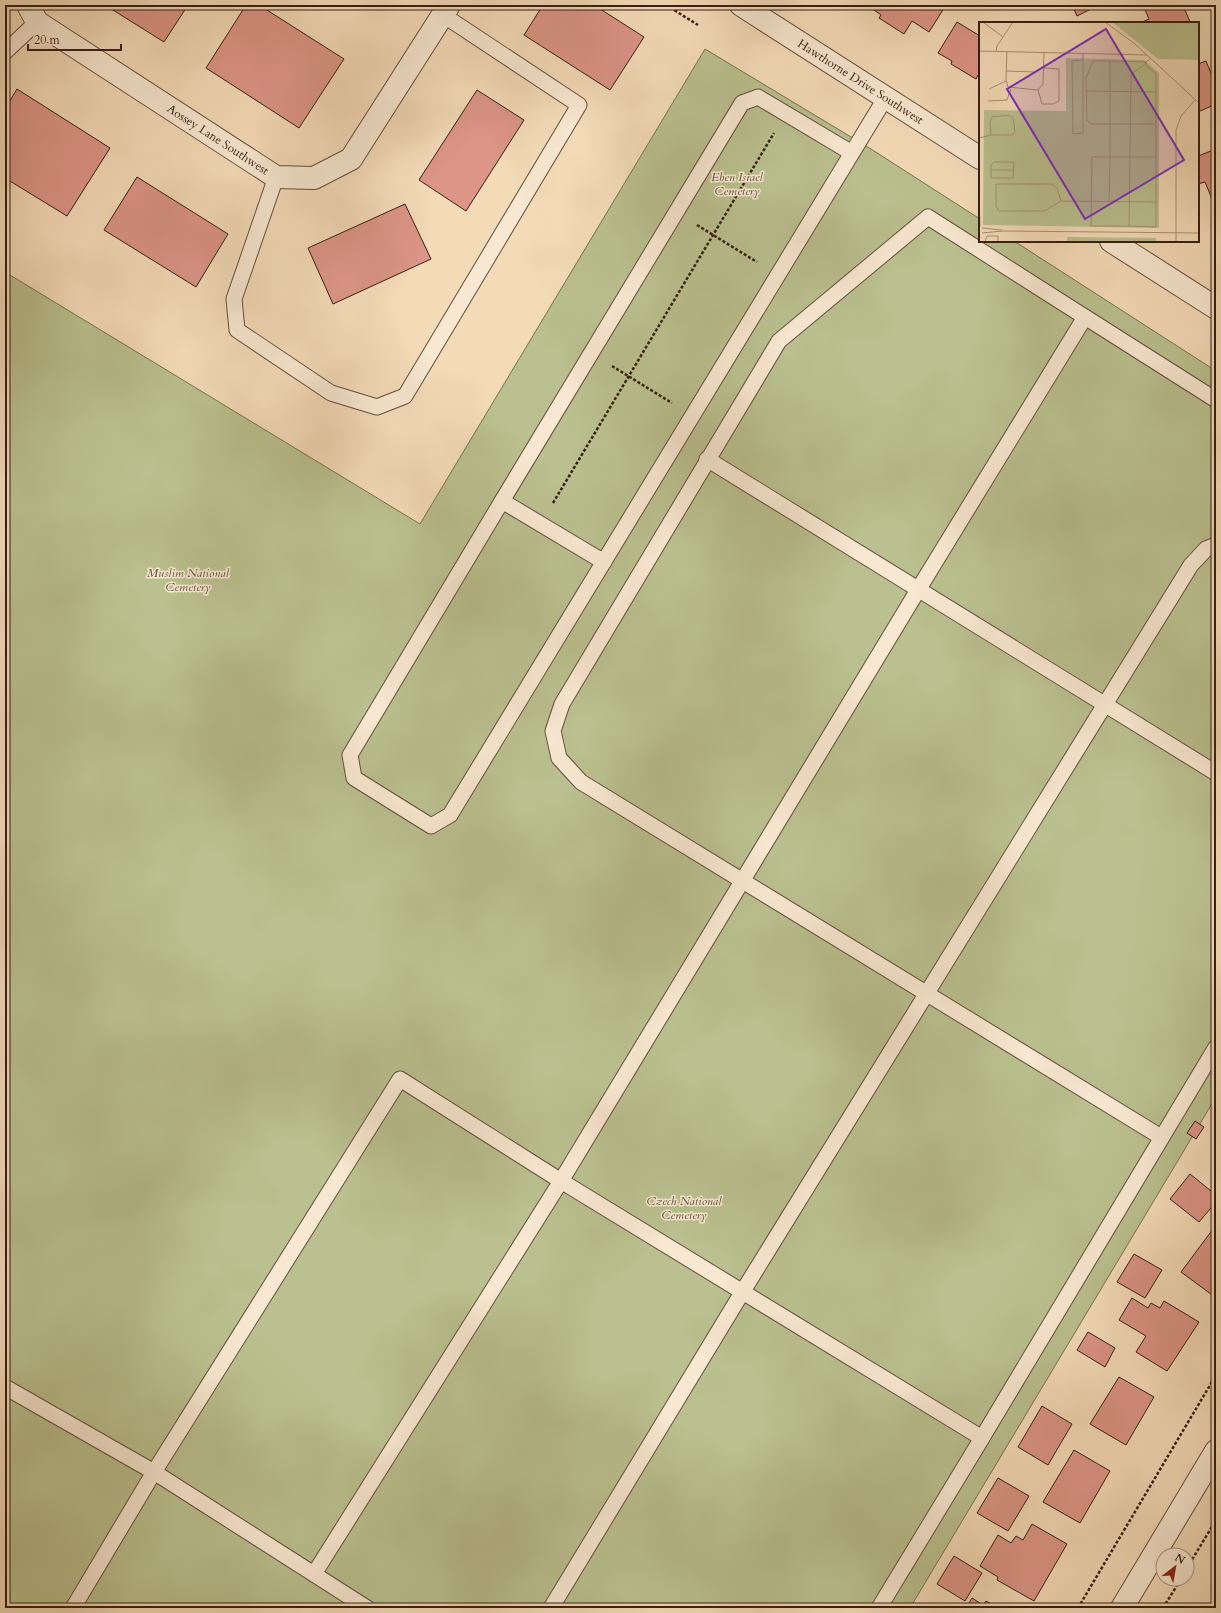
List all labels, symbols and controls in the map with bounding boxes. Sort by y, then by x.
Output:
inset map [979,22,1199,242]
scale bar [28,26,121,52]
text: 20 m [34,32,61,48]
street label: Hawthorne Drive Southwest [795,35,927,128]
street label: Aossey Lane Southwest [164,100,272,178]
park label: Eben Israel Cemetery [711,169,764,199]
park label: Muslim National Cemetery [147,565,230,595]
park label: Czech National Cemetery [647,1193,722,1223]
north arrow [1155,1547,1195,1587]
text: N [1172,1550,1188,1568]

